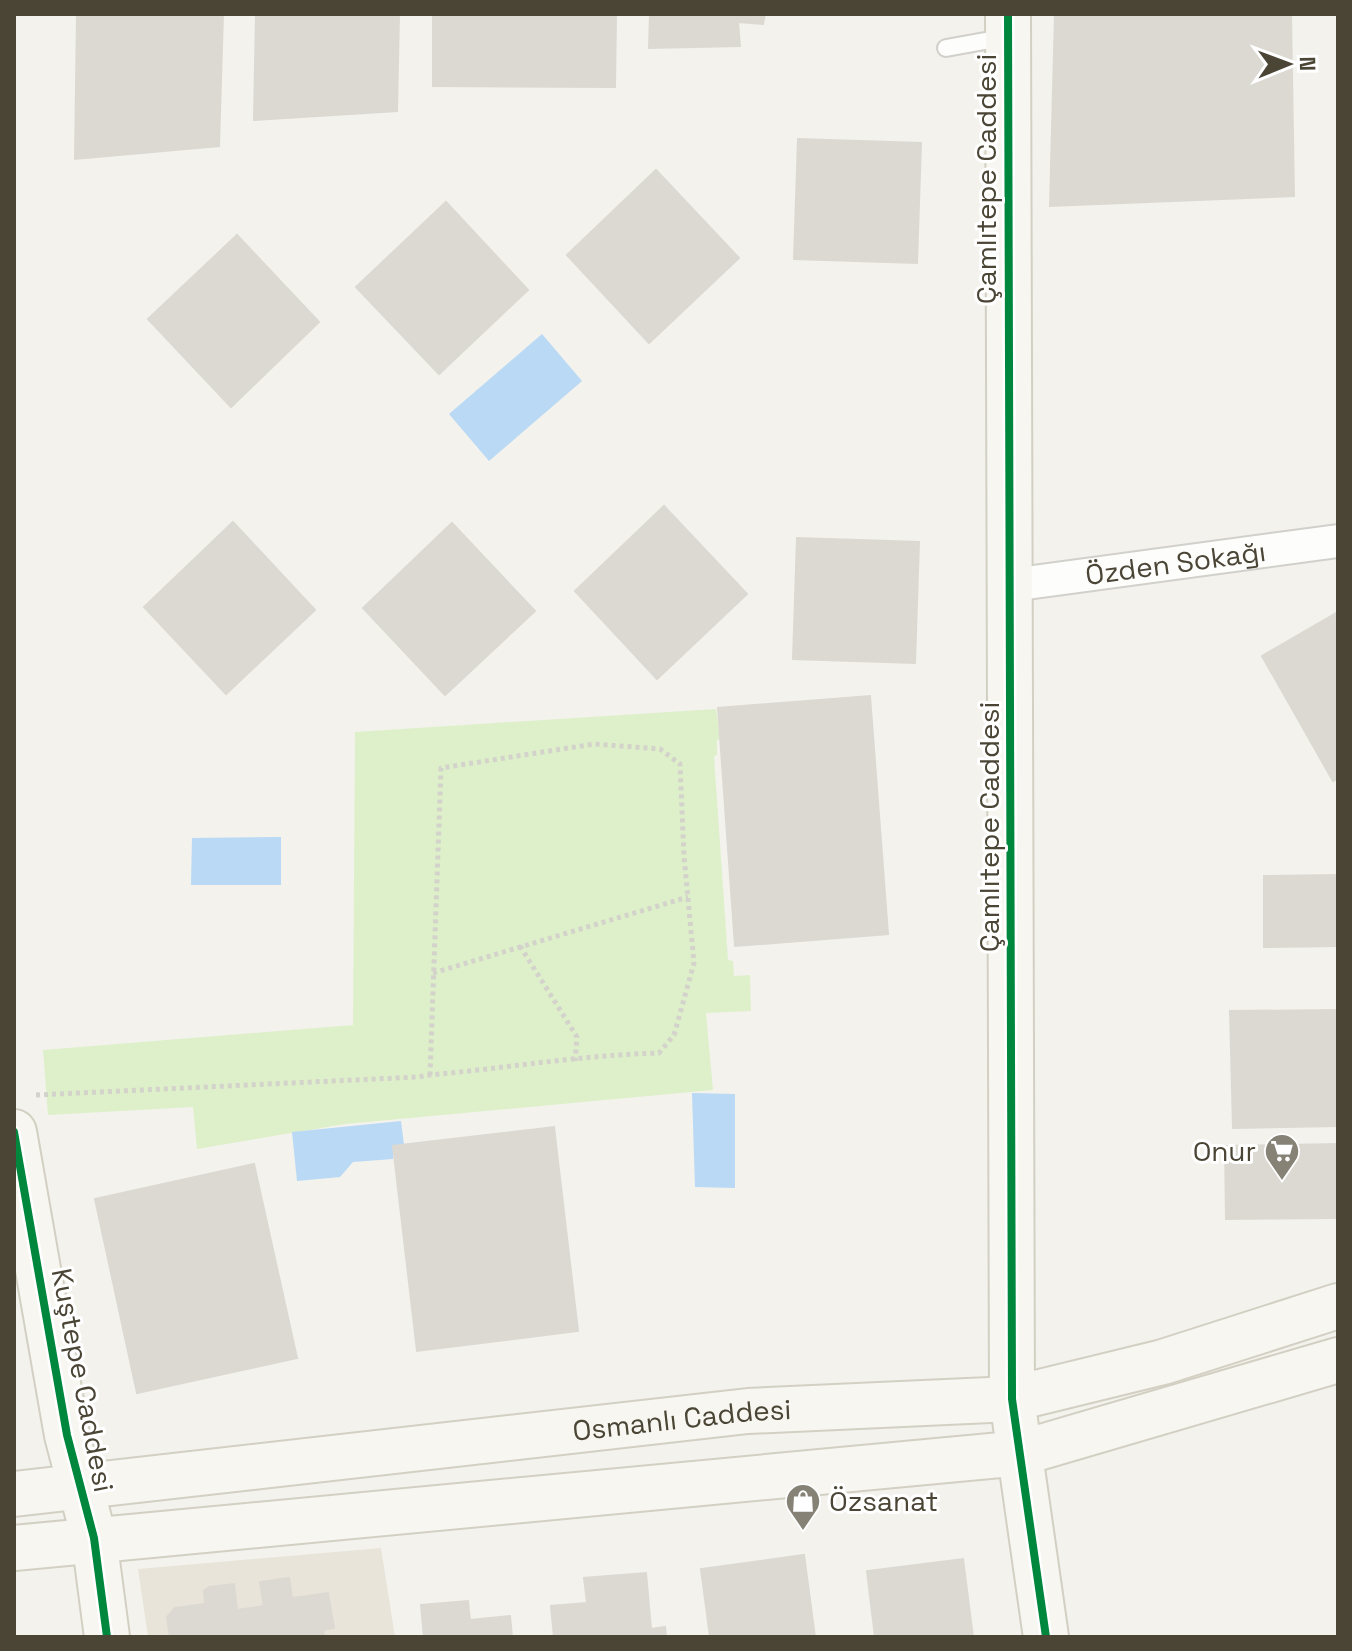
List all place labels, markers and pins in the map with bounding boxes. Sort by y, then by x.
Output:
supermarket icon: Onur [1263,1132,1301,1182]
place label: Onur [1193,1133,1256,1169]
shop icon: Özsanat [784,1482,822,1532]
place label: Özsanat [829,1483,938,1519]

